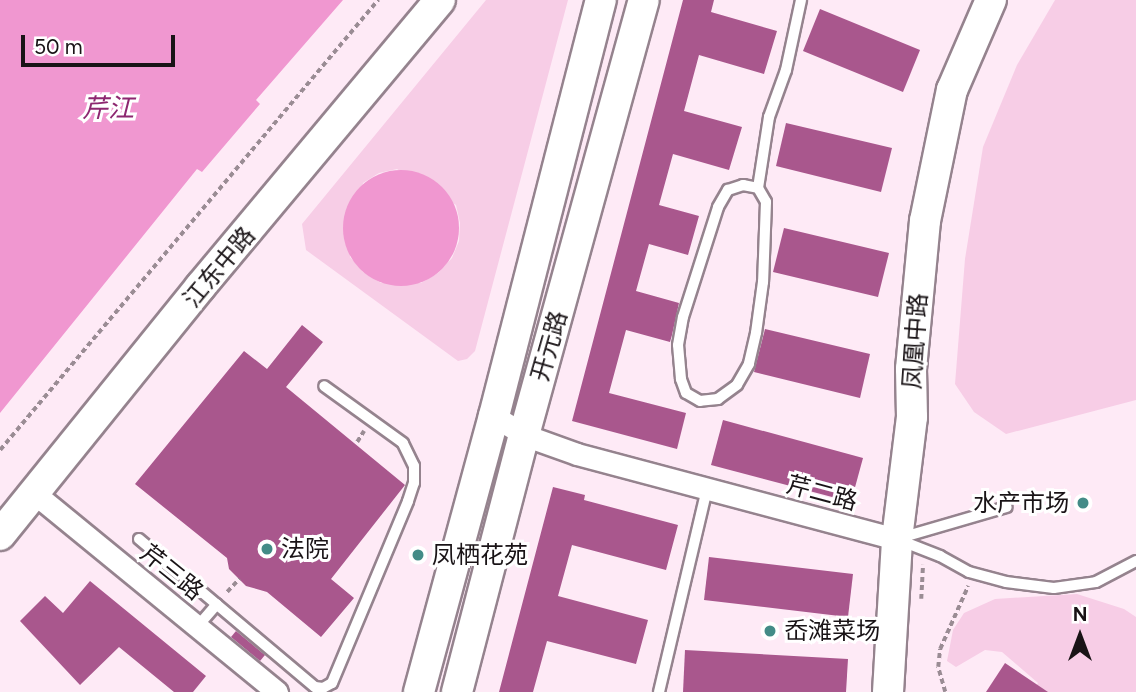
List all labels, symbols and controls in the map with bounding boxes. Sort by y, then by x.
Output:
scale bar [24,21,178,65]
text: 50 m [34,34,83,59]
water label: 芹江 [82,93,134,125]
street label: 江东中路 [177,221,261,313]
street label: 凤凰中路 [897,292,933,390]
street label: 开元路 [525,307,573,385]
street label: 芹二路 [783,470,861,516]
place label: 水产市场 [973,489,1069,517]
marker: 水产市场 [1075,495,1091,511]
place label: 法院 [281,535,329,563]
street label: 芹三路 [135,538,209,606]
marker: 法院 [259,541,275,557]
place label: 凤栖花苑 [432,541,528,569]
marker: 凤栖花苑 [410,547,426,563]
north arrow [1045,601,1115,671]
text: N [1073,603,1087,626]
place label: 岙滩菜场 [784,617,880,645]
marker: 岙滩菜场 [762,623,778,639]

